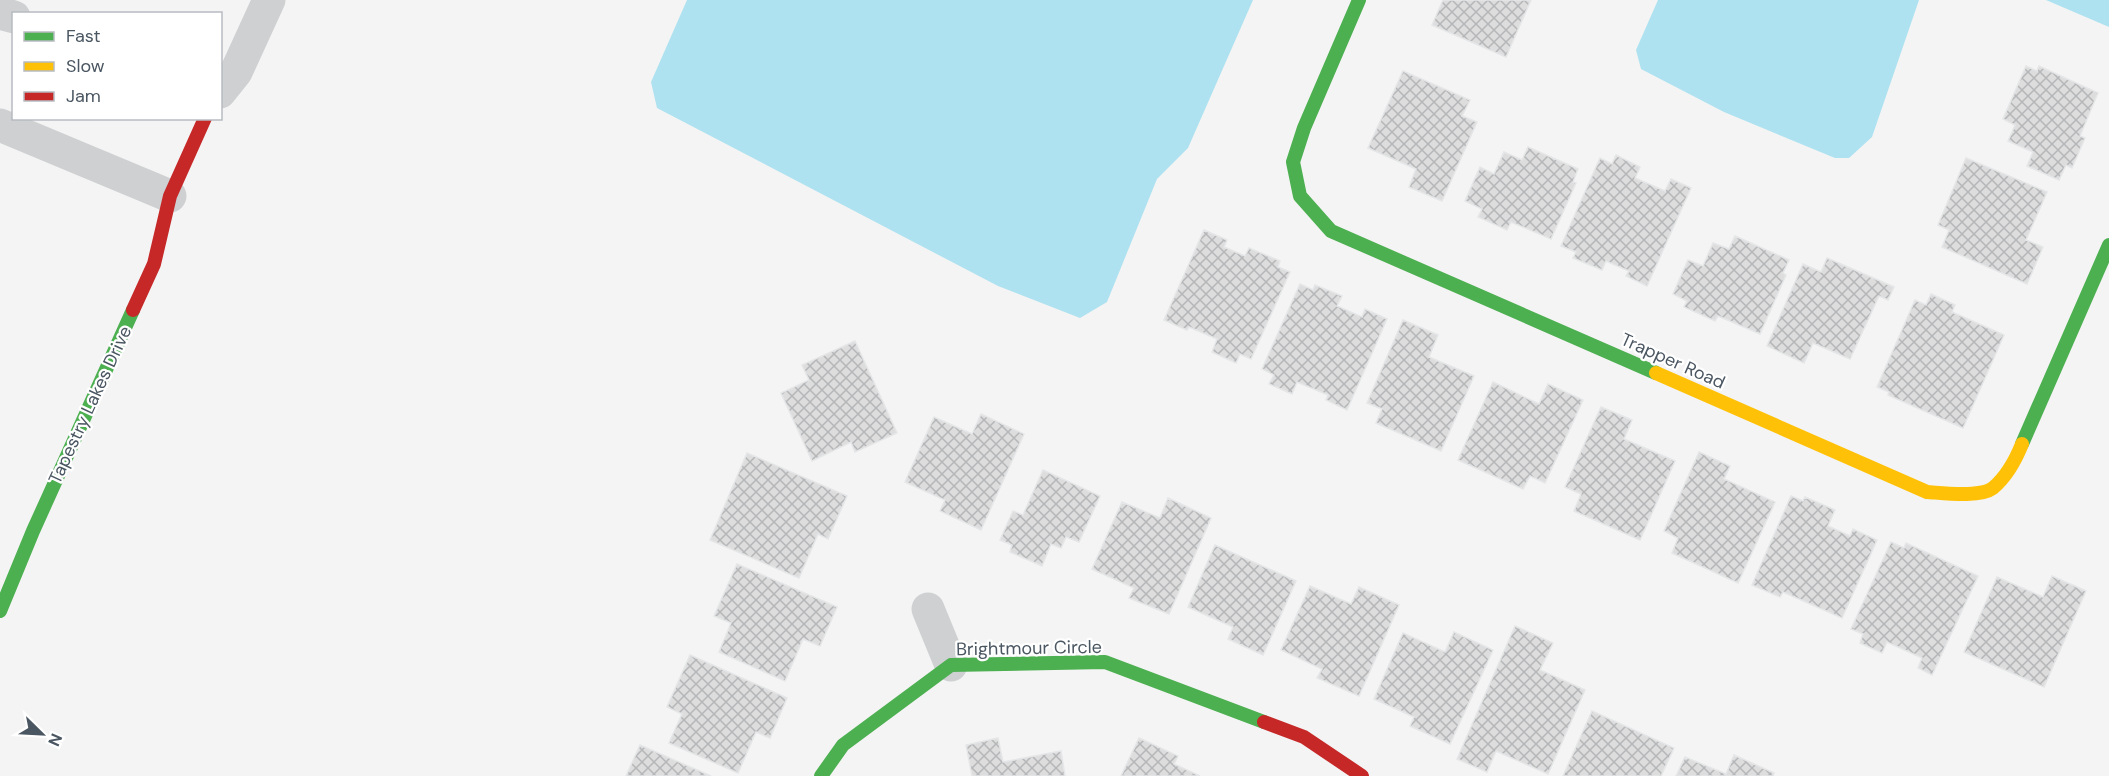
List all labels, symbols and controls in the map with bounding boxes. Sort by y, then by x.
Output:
legend [12,12,222,120]
text: Fast [66,24,101,48]
text: Slow [66,54,105,78]
text: Jam [66,84,101,108]
street label: Tapestry Lakes Drive [43,322,137,488]
street label: Trapper Road [1617,327,1729,395]
street label: Brightmour Circle [956,635,1102,661]
north arrow [12,704,72,764]
text: N [43,730,67,749]

